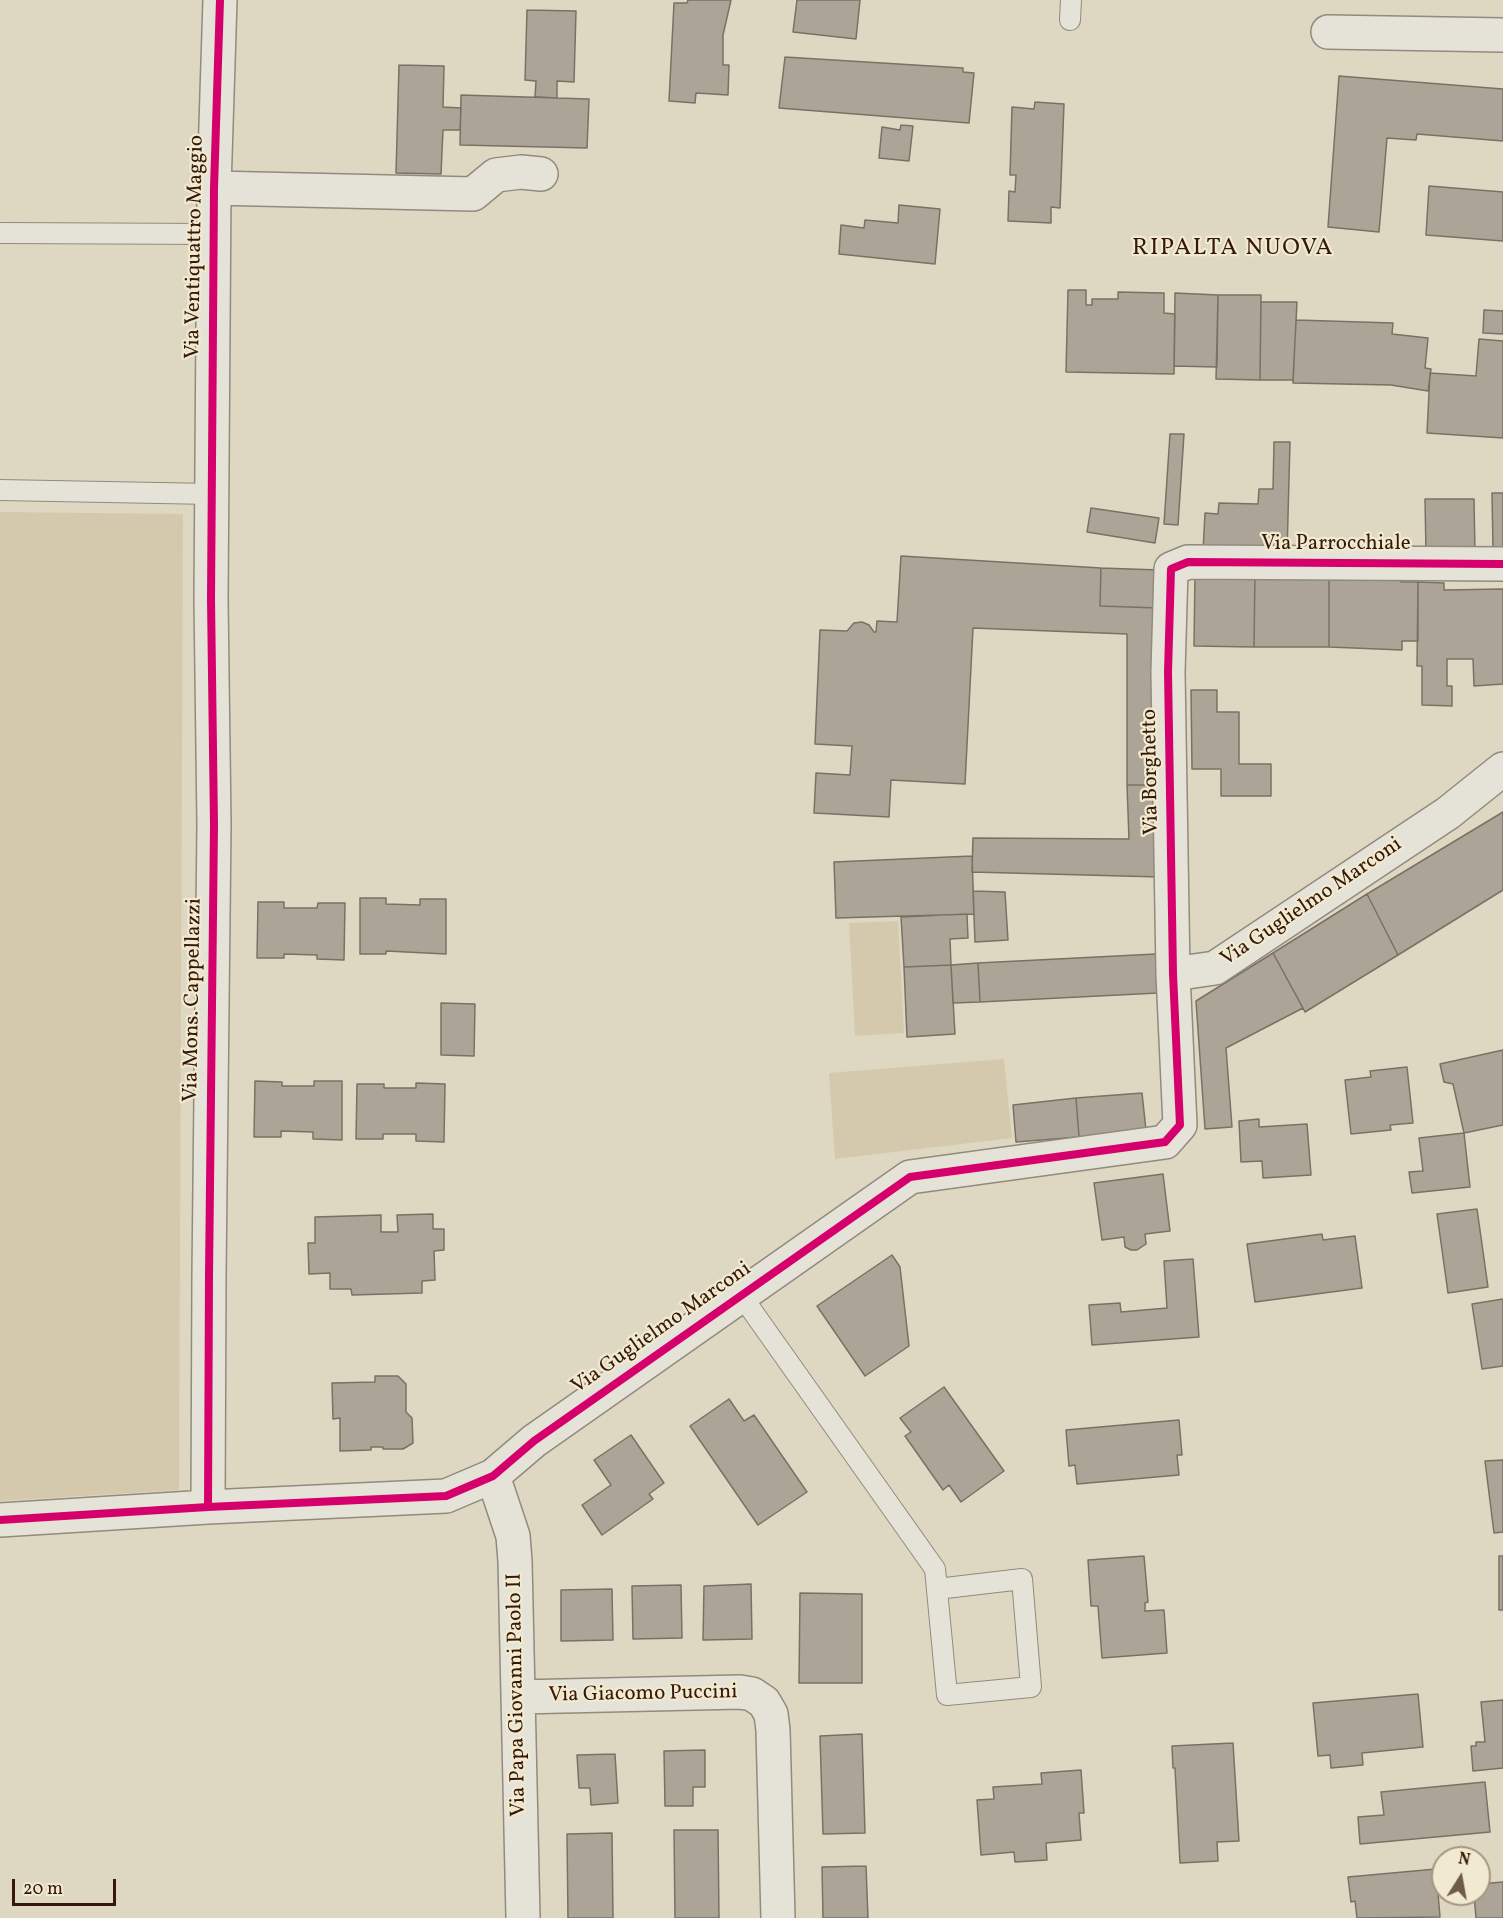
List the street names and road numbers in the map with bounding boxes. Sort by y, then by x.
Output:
street label: Via Ventiquattro Maggio [181,135,211,359]
street label: Via Parrocchiale [1261,532,1411,558]
street label: Via Borghetto [1138,709,1166,835]
street label: Via Guglielmo Marconi [1217,833,1407,973]
street label: Via Mons. Cappellazzi [180,898,208,1102]
street label: Via Guglielmo Marconi [567,1258,757,1400]
street label: Via Papa Giovanni Paolo II [503,1573,533,1817]
street label: Via Giacomo Puccini [548,1681,738,1709]

